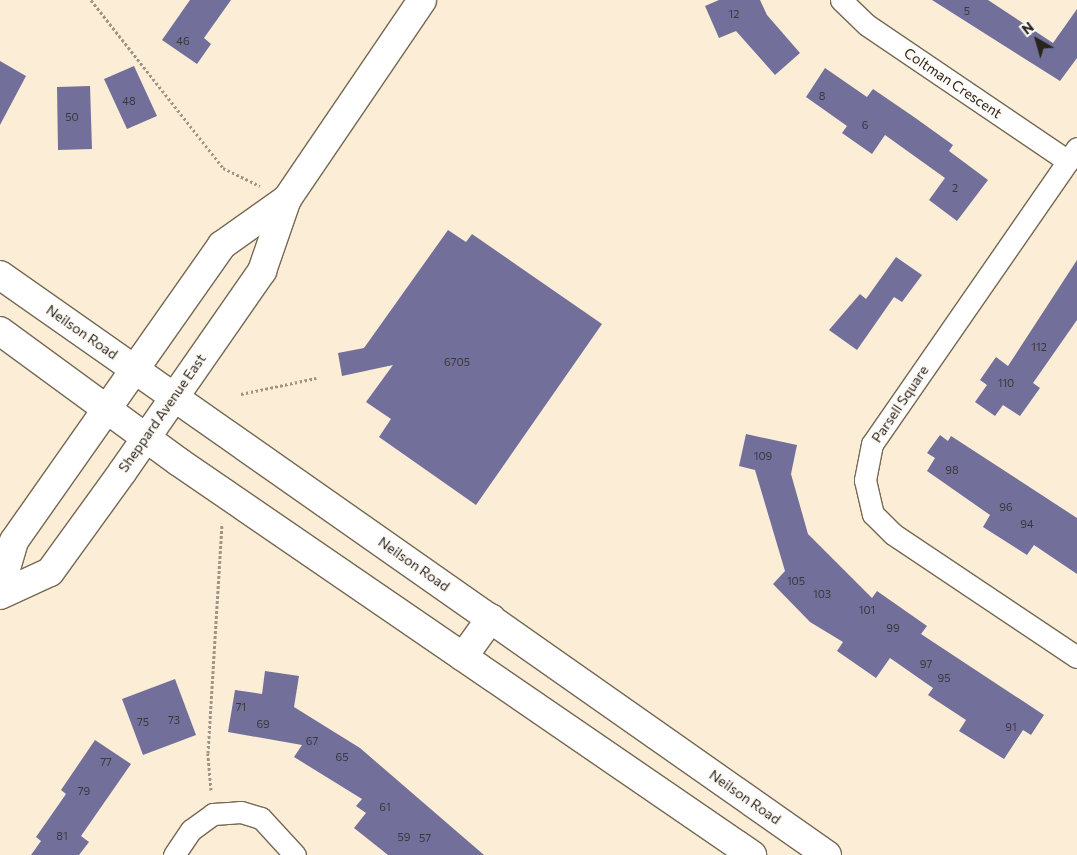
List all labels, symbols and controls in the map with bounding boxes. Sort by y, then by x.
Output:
house number: 5 [964,4,970,18]
house number: 12 [729,7,739,21]
north arrow [1012,15,1062,65]
text: N [1018,18,1037,38]
house number: 46 [176,34,190,48]
street label: Coltman Crescent [901,44,1005,122]
house number: 8 [819,89,825,103]
house number: 48 [122,94,136,108]
house number: 50 [65,110,79,124]
house number: 6 [862,118,868,132]
house number: 2 [952,181,958,195]
street label: Neilson Road [43,301,121,363]
house number: 112 [1031,340,1047,354]
street label: Sheppard Avenue East [115,351,209,475]
house number: 6705 [444,355,470,369]
street label: Parsell Square [868,362,932,446]
house number: 110 [998,376,1014,390]
house number: 109 [754,449,772,463]
house number: 98 [945,463,959,477]
house number: 96 [999,500,1013,514]
house number: 94 [1020,517,1034,531]
street label: Neilson Road [375,533,453,595]
house number: 105 [787,574,805,588]
house number: 103 [813,587,831,601]
house number: 101 [859,603,875,617]
house number: 99 [886,621,900,635]
house number: 97 [920,657,932,671]
house number: 95 [938,671,950,685]
house number: 71 [236,700,246,714]
house number: 73 [168,713,180,727]
house number: 75 [137,715,149,729]
house number: 69 [256,717,270,731]
house number: 91 [1005,720,1017,734]
house number: 67 [306,734,318,748]
house number: 65 [336,750,348,764]
house number: 77 [100,755,112,769]
street label: Neilson Road [706,766,784,828]
house number: 79 [78,784,90,798]
house number: 61 [379,800,391,814]
house number: 81 [56,829,68,843]
house number: 59 [398,830,410,844]
house number: 57 [419,831,431,845]

